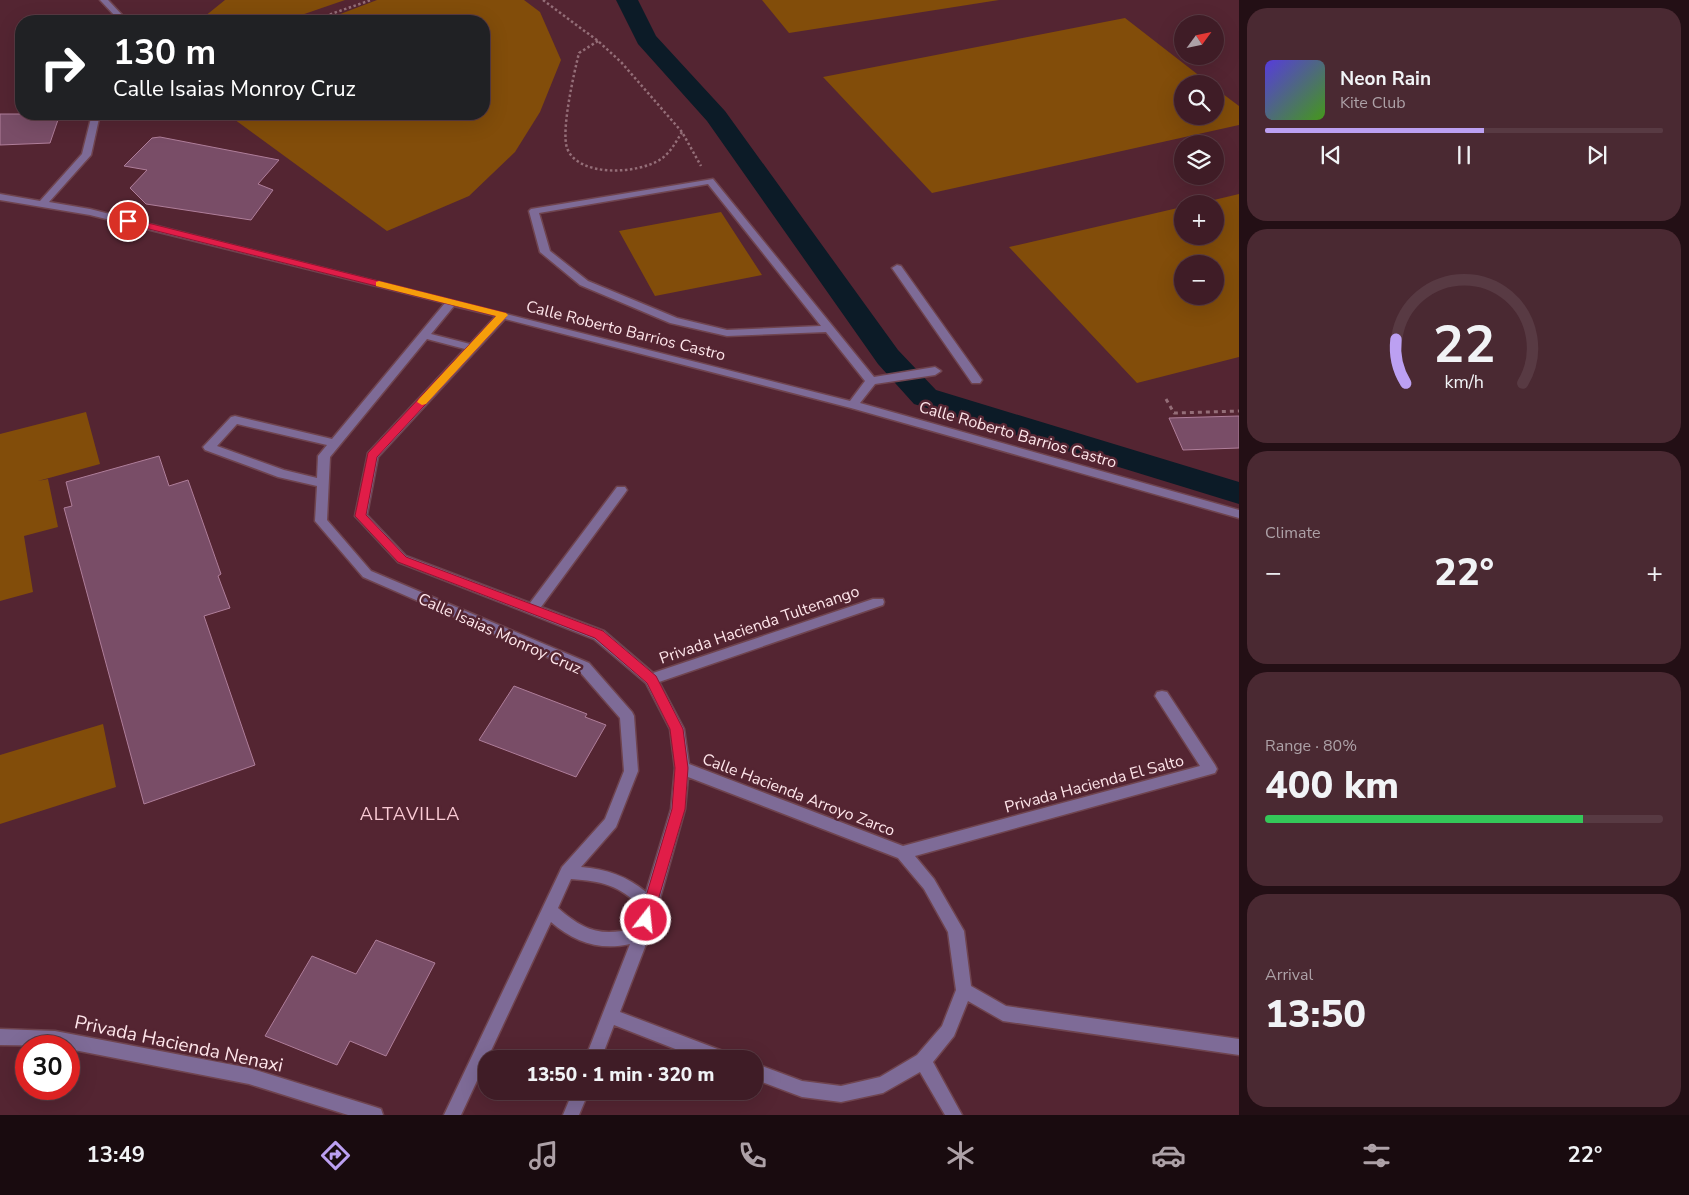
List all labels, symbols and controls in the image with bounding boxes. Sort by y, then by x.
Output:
north arrow [1174,15,1224,65]
map controls [1174,15,1224,305]
text: 130 m [113,29,216,76]
icon: right [30,35,95,100]
text: Neon Rain [1340,66,1431,92]
text: Calle Isaias Monroy Cruz [113,74,356,104]
button: search [1174,75,1224,125]
text: Kite Club [1340,92,1406,114]
button: layers [1174,135,1224,185]
icon: previous [1317,141,1345,169]
icon: pause [1450,141,1478,169]
icon: next [1583,141,1611,169]
button: + [1174,195,1224,245]
pin [107,200,149,242]
icon: arrive [114,207,142,235]
button: − [1174,255,1224,305]
street label: Calle Roberto Barrios Castro [524,296,728,366]
text: 22 [1433,309,1495,380]
text: km/h [1444,370,1484,394]
street label: Calle Roberto Barrios Castro [916,396,1119,474]
text: Climate [1265,522,1320,544]
text: 22° [1434,547,1494,598]
text: − [1265,554,1282,592]
text: + [1646,554,1663,592]
street label: Privada Hacienda Tultenango [656,580,862,670]
street label: Calle Isaias Monroy Cruz [414,588,585,680]
text: Range · 80% [1265,735,1357,757]
street label: Calle Hacienda Arroyo Zarco [699,748,898,842]
street label: Privada Hacienda El Salto [1002,749,1186,818]
text: 400 km [1265,760,1399,811]
district label: ALTAVILLA [360,802,460,826]
position arrow [619,893,671,945]
text: Arrival [1265,964,1313,986]
text: 13:50 [1265,989,1366,1040]
street label: Privada Hacienda Nenaxi [72,1009,286,1079]
speed limit sign: 30 [15,1035,80,1100]
text: 13:50 · 1 min · 320 m [527,1062,714,1088]
icon: directions [318,1138,353,1173]
icon: music [526,1138,561,1173]
icon: phone [735,1138,770,1173]
icon: climate [943,1138,978,1173]
icon: car [1151,1138,1186,1173]
icon: filters [1359,1138,1394,1173]
text: 13:49 [87,1140,145,1170]
text: 22° [1568,1140,1602,1170]

